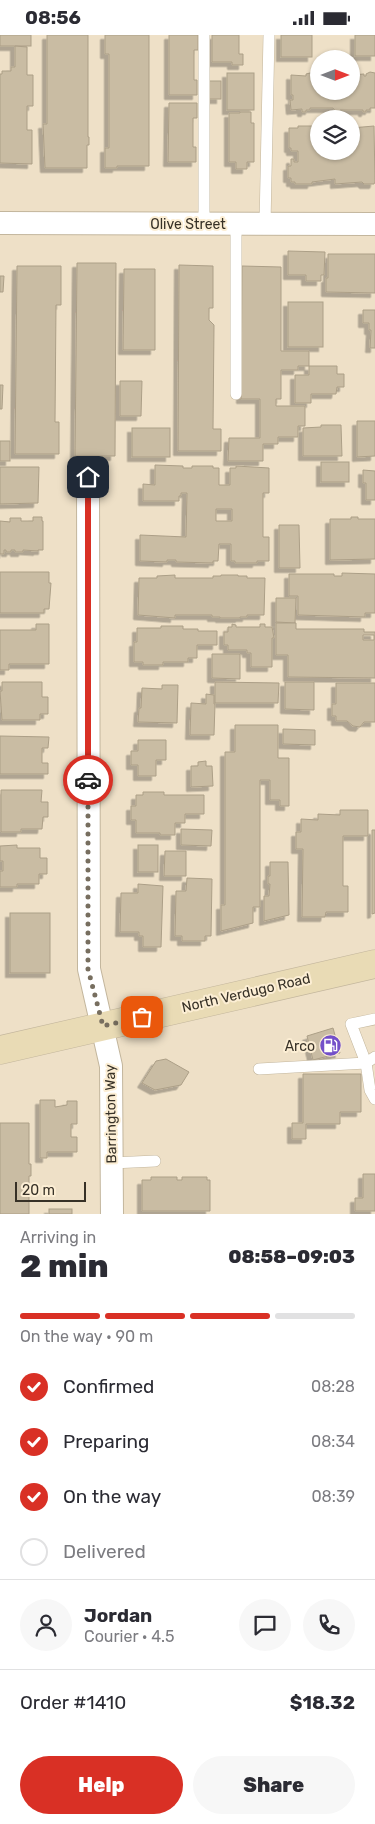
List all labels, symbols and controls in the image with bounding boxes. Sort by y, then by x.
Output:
text: 08:56 [25,6,81,29]
north arrow [310,50,360,100]
map controls [310,50,360,160]
button: layers [310,110,360,160]
street label: Olive Street [150,216,226,233]
pin [67,456,109,498]
icon: home [74,463,102,491]
courier [63,755,113,805]
icon: car [74,766,102,794]
street label: North Verdugo Road [180,970,312,1016]
pin [121,996,163,1038]
icon: bag [128,1003,156,1031]
fuel station icon: Arco [319,1034,343,1058]
place label: Arco [285,1038,315,1055]
street label: Barrington Way [102,1064,120,1164]
scale bar [15,1179,86,1202]
text: 20 m [22,1182,55,1199]
text: Arriving in [20,1228,96,1247]
text: 08:58–09:03 [228,1245,355,1268]
text: 2 min [20,1247,109,1285]
text: On the way · 90 m [20,1327,153,1346]
icon: check [20,1373,48,1401]
text: Confirmed [63,1375,154,1398]
text: 08:28 [311,1377,355,1396]
icon: check [20,1428,48,1456]
text: Preparing [63,1430,149,1453]
text: 08:34 [311,1432,355,1451]
icon: check [20,1483,48,1511]
text: On the way [63,1485,161,1508]
text: 08:39 [311,1487,355,1506]
text: Delivered [63,1540,146,1563]
button: person [20,1599,72,1651]
button: chat [239,1599,291,1651]
button: phone [303,1599,355,1651]
text: Jordan [84,1604,152,1627]
text: Courier · 4.5 [84,1627,174,1646]
text: Order #1410 [20,1691,126,1714]
text: $18.32 [290,1691,355,1714]
button: Help [20,1756,183,1814]
button: Share [193,1756,355,1814]

